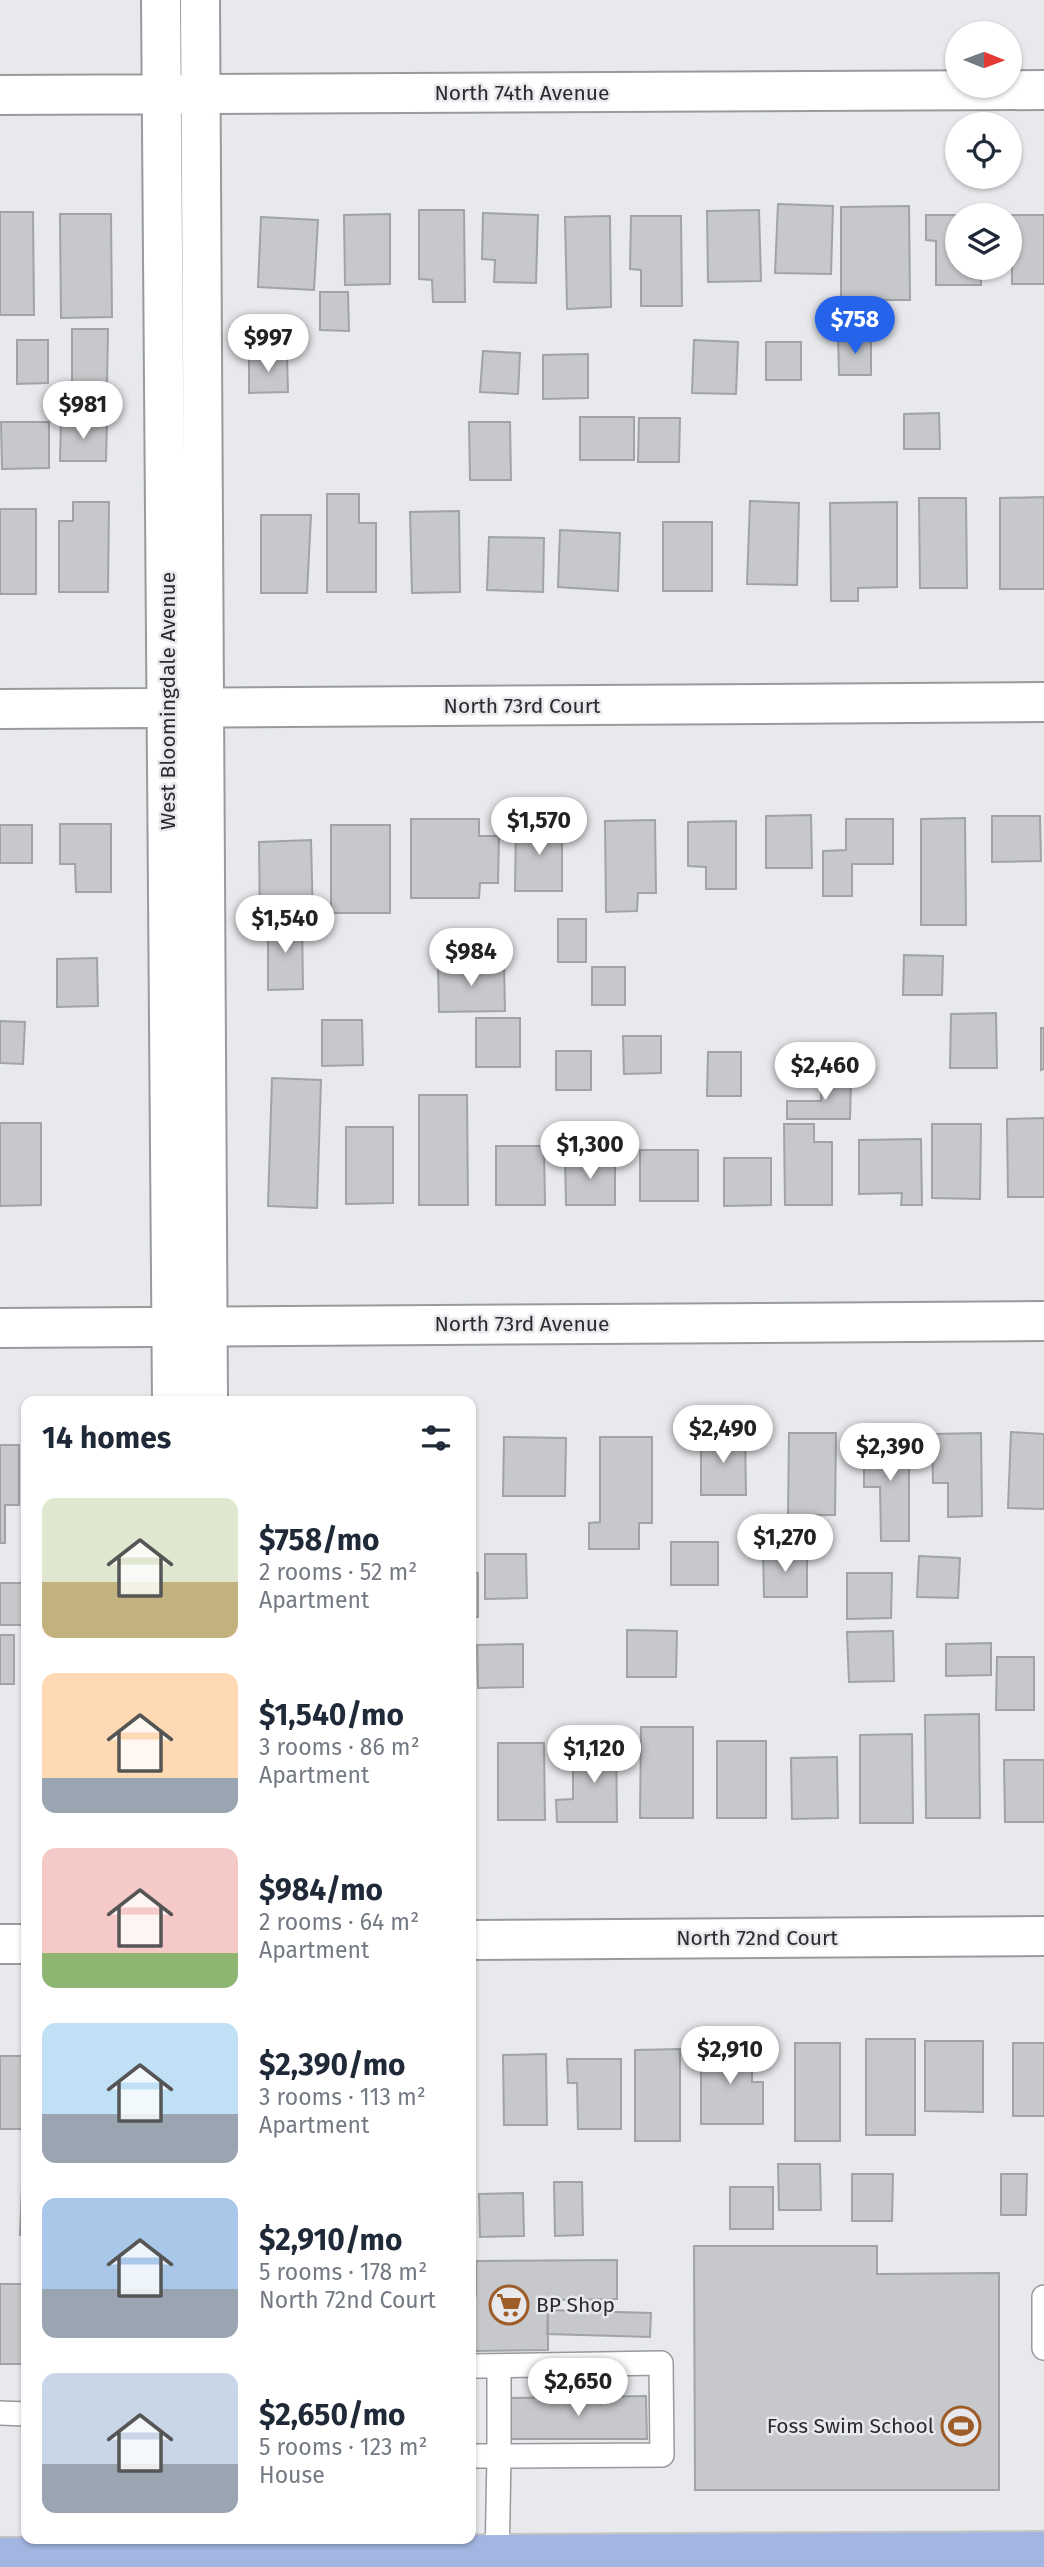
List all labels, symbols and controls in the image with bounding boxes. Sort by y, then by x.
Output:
north arrow [945,21,1022,98]
map controls [945,21,1022,280]
street label: North 74th Avenue [435,80,609,106]
button: locate [945,112,1022,189]
button: layers [945,203,1022,280]
pin: $758 [814,296,896,356]
text: $758 [831,305,879,333]
pin: $997 [227,314,309,374]
text: $997 [244,323,292,351]
pin: $981 [42,382,124,441]
text: $981 [59,390,107,418]
street label: West Bloomingdale Avenue [155,572,181,830]
street label: North 73rd Court [444,693,601,719]
pin: $1,570 [482,798,596,857]
text: $1,570 [507,806,571,834]
pin: $1,540 [228,895,342,955]
text: $1,540 [252,904,319,932]
pin: $984 [430,928,512,988]
text: $984 [445,937,497,965]
pin: $2,460 [768,1042,882,1102]
text: $2,460 [791,1051,859,1079]
pin: $1,300 [533,1122,647,1181]
text: $1,300 [556,1130,624,1158]
street label: North 73rd Avenue [434,1311,610,1337]
pin: $2,490 [666,1406,780,1465]
text: $2,490 [689,1414,757,1442]
icon: filters [417,1419,455,1457]
text: 14 homes [42,1420,171,1456]
pin: $2,390 [833,1424,947,1483]
text: $2,390 [856,1432,924,1460]
pin: $1,270 [728,1514,842,1574]
text: $758/mo [259,1522,380,1558]
text: $1,270 [753,1523,817,1551]
icon: home [98,1526,182,1610]
text: 2 rooms · 52 m² [259,1558,417,1586]
text: Apartment [259,1586,369,1614]
text: $1,540/mo [259,1697,404,1733]
icon: home [98,1701,182,1785]
pin: $1,120 [537,1726,651,1785]
text: 3 rooms · 86 m² [259,1733,420,1761]
text: $1,120 [563,1734,625,1762]
text: Apartment [259,1761,369,1789]
text: $984/mo [259,1872,383,1908]
icon: home [98,1876,182,1960]
text: 2 rooms · 64 m² [259,1908,419,1936]
street label: North 72nd Court [676,1925,838,1951]
text: Apartment [259,1936,369,1964]
pin: $2,910 [673,2026,787,2086]
text: $2,910 [697,2035,763,2063]
text: $2,390/mo [259,2047,406,2083]
icon: home [98,2051,182,2135]
text: 3 rooms · 113 m² [259,2083,426,2111]
text: Apartment [259,2111,369,2139]
text: $2,910/mo [259,2222,402,2258]
icon: home [98,2226,182,2310]
text: 5 rooms · 178 m² [259,2258,427,2286]
supermarket icon: BP Shop [488,2284,530,2326]
text: North 72nd Court [259,2286,436,2314]
place label: BP Shop [536,2292,615,2318]
pin: $2,650 [521,2358,635,2418]
text: $2,650 [544,2367,612,2395]
text: $2,650/mo [259,2397,406,2433]
icon: home [98,2401,182,2485]
sports icon: Foss Swim School [940,2405,982,2447]
place label: Foss Swim School [767,2413,934,2439]
text: 5 rooms · 123 m² [259,2433,427,2461]
text: House [259,2461,325,2489]

